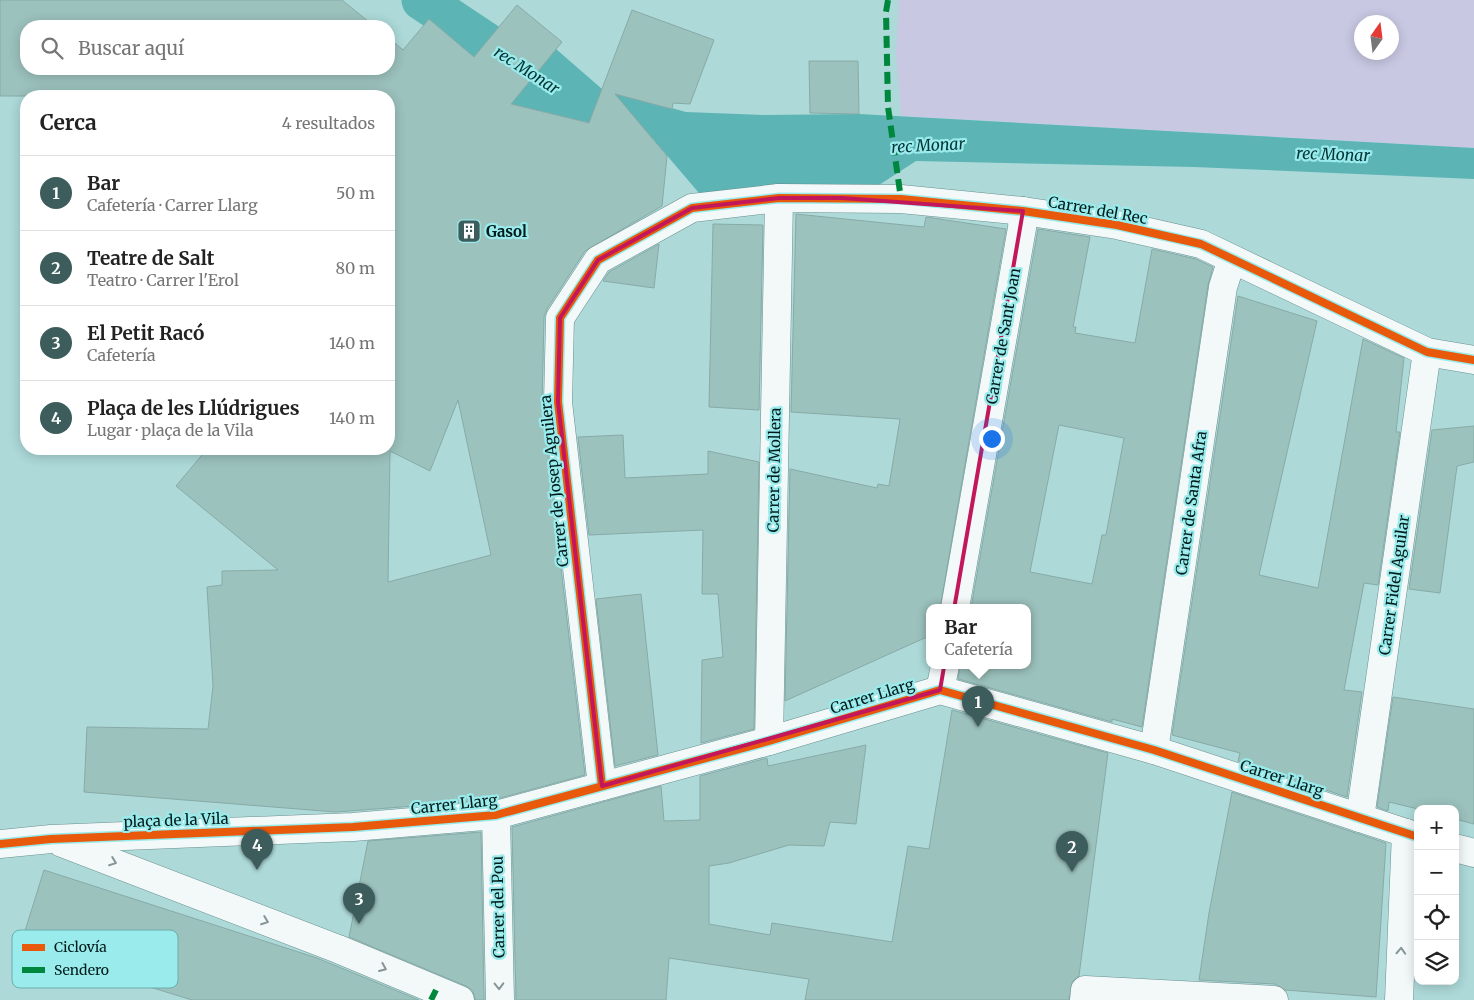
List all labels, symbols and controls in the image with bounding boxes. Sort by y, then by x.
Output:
north arrow [1354,15,1399,60]
search box [20,20,395,75]
icon: search [38,34,66,62]
text: Buscar aquí [78,36,184,60]
water label: rec Monar [491,42,564,99]
text: Cerca [40,109,97,136]
text: 4 resultados [282,113,375,133]
water label: rec Monar [891,133,966,157]
water label: rec Monar [1296,143,1371,165]
text: Bar [87,171,120,195]
text: 1 [52,183,60,203]
text: 50 m [336,183,375,203]
street label: Carrer del Rec [1047,192,1150,228]
text: Cafetería · Carrer Llarg [87,195,258,215]
building icon: Gasol [456,218,482,244]
place label: Gasol [486,222,527,241]
text: Teatre de Salt [87,246,214,270]
text: 2 [51,258,61,278]
text: 80 m [336,258,375,278]
street label: Carrer de Sant Joan [982,266,1024,406]
text: Teatro · Carrer l'Erol [87,270,239,290]
text: El Petit Racó [87,321,204,345]
text: 3 [51,333,61,353]
text: 140 m [329,333,375,353]
text: Cafetería [87,345,156,365]
street label: Carrer de Josep Aguilera [536,394,572,568]
text: Plaça de les Llúdrigues [87,396,300,420]
street label: Carrer de Mollera [763,407,785,533]
text: 4 [51,408,61,428]
text: 140 m [329,408,375,428]
text: Lugar · plaça de la Vila [87,420,253,440]
your location [979,426,1005,452]
street label: Carrer de Santa Afra [1171,430,1211,576]
street label: Carrer Fidel Aguilar [1375,513,1413,656]
popup [926,604,1031,669]
text: Bar [944,615,977,639]
text: Cafetería [944,639,1013,659]
street label: Carrer Llarg [828,674,916,718]
pin: 1 [962,686,994,727]
street label: Carrer Llarg [1238,756,1326,800]
street label: Carrer Llarg [410,790,498,818]
map controls [1414,805,1459,985]
button: + [1414,805,1459,850]
street label: plaça de la Vila [123,809,229,831]
pin: 4 [241,829,273,870]
pin: 2 [1056,831,1088,872]
button: − [1414,850,1459,895]
one-way arrow [108,856,117,866]
street label: Carrer del Pou [488,856,508,958]
pin: 3 [343,883,375,924]
button: locate [1414,895,1459,940]
one-way arrow [260,915,268,925]
legend [12,930,178,988]
text: Ciclovía [54,938,107,956]
button: layers [1414,940,1459,985]
one-way arrow [1395,947,1406,955]
text: Sendero [54,961,109,979]
one-way arrow [378,961,387,972]
one-way arrow [494,982,504,990]

